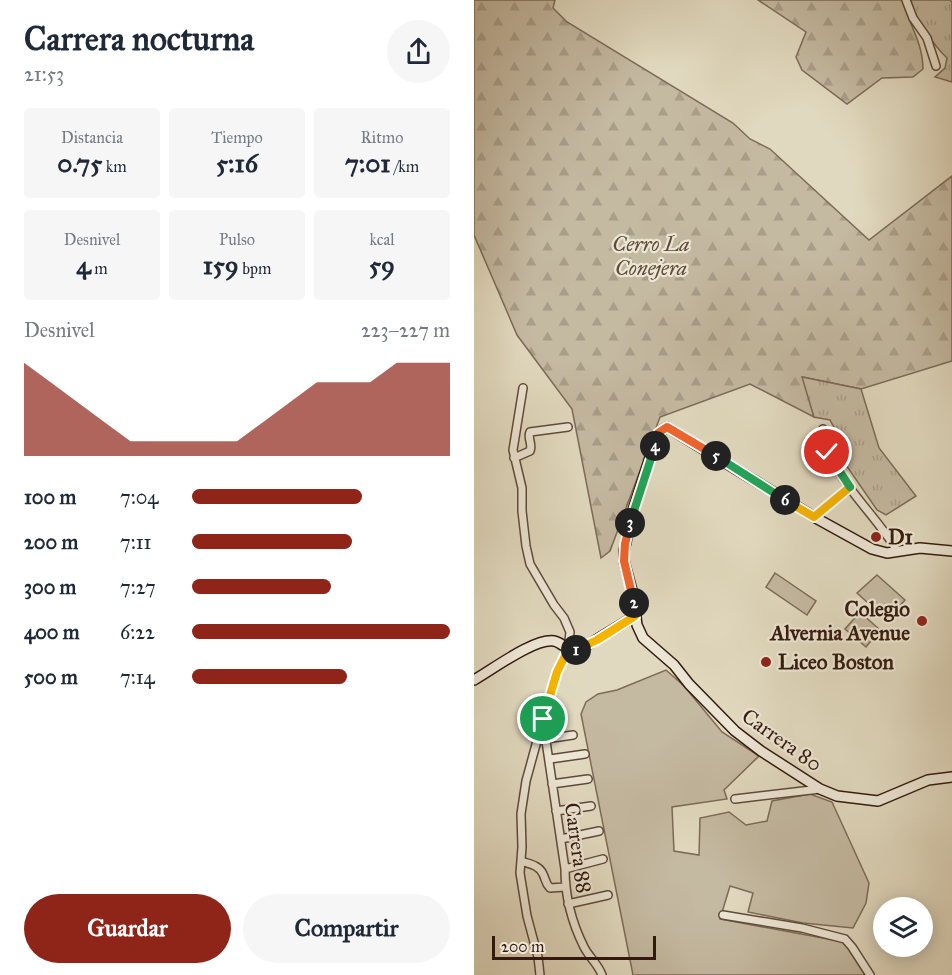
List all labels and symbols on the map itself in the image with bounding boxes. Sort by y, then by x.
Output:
park label: Cerro La Conejera [612,231,690,281]
pin [801,426,852,477]
pin: 4 [640,431,670,461]
pin: 5 [701,441,731,471]
pin: 6 [770,485,800,515]
pin: 3 [615,508,645,538]
place label: D1 [888,524,913,550]
marker: D1 [869,530,883,544]
pin: 2 [619,588,649,618]
place label: Colegio Alvernia Avenue [768,596,910,646]
marker: Colegio Alvernia Avenue [915,614,929,628]
pin: 1 [561,635,591,665]
place label: Liceo Boston [778,649,895,675]
marker: Liceo Boston [759,655,773,669]
pin [517,693,568,744]
street label: Carrera 80 [737,703,827,777]
street label: Carrera 88 [559,801,597,895]
scale bar [492,933,656,960]

